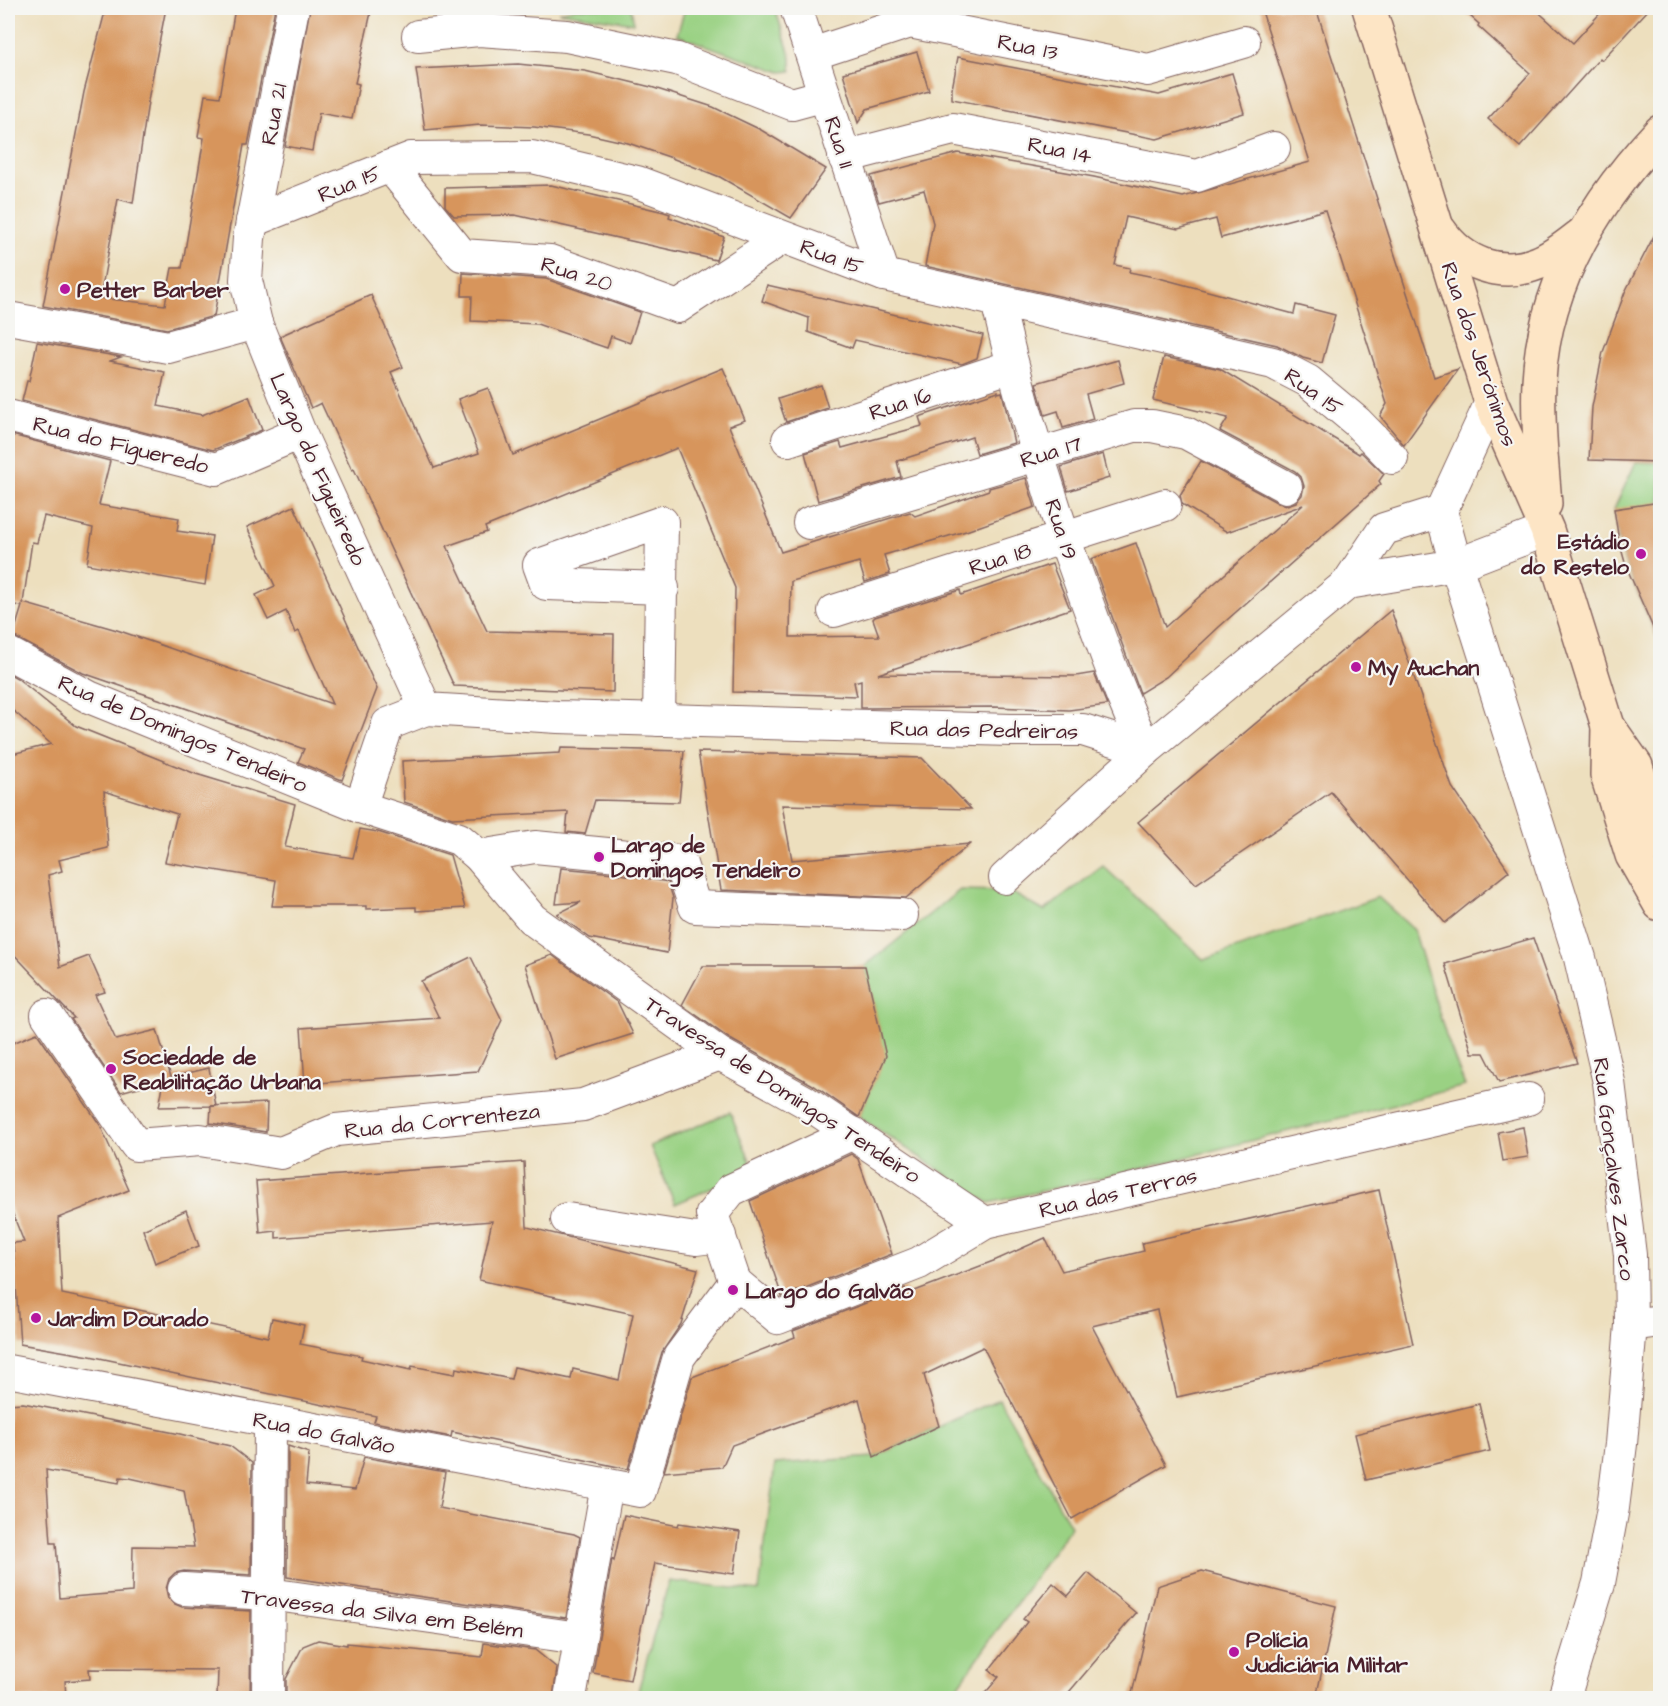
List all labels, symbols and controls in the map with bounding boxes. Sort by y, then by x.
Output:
street label: Rua 13 [995,26,1061,68]
street label: Rua 21 [253,81,296,148]
street label: Rua 11 [816,113,861,172]
street label: Rua 14 [1025,129,1094,172]
street label: Rua 15 [314,158,386,211]
street label: Rua 15 [796,232,868,283]
street label: Rua 20 [537,249,616,300]
street label: Rua dos Jerónimos [1432,258,1525,451]
place label: Petter Barber [77,275,230,306]
marker: Petter Barber [58,282,72,296]
street label: Rua 15 [1278,361,1349,424]
street label: Largo do Figueiredo [260,368,374,572]
street label: Rua 16 [865,380,936,429]
street label: Rua do Figueredo [29,409,212,483]
street label: Rua 17 [1017,428,1087,476]
street label: Rua 19 [1036,495,1085,564]
place label: Estádio do Restelo [1520,527,1630,583]
street label: Rua 18 [965,535,1036,584]
marker: Estádio do Restelo [1634,547,1648,561]
place label: My Auchan [1368,653,1479,686]
marker: My Auchan [1349,660,1363,674]
street label: Rua de Domingos Tendeiro [53,668,312,802]
street label: Rua das Pedreiras [890,713,1078,748]
place label: Largo de Domingos Tendeiro [611,830,801,887]
marker: Largo de Domingos Tendeiro [592,850,606,864]
street label: Travessa de Domingos Tendeiro [637,989,927,1193]
place label: Sociedade de Reabilitação Urbana [122,1042,322,1098]
street label: Rua Gonçalves Zarco [1584,1056,1643,1283]
marker: Sociedade de Reabilitação Urbana [104,1062,118,1076]
street label: Rua da Correnteza [343,1096,541,1147]
street label: Rua das Terras [1036,1160,1200,1227]
place label: Largo do Galvão [745,1276,914,1308]
marker: Largo do Galvão [726,1283,740,1297]
place label: Jardim Dourado [47,1304,209,1335]
marker: Jardim Dourado [29,1311,43,1325]
street label: Rua do Galvão [250,1405,398,1463]
street label: Travessa da Silva em Belém [239,1581,525,1646]
place label: Polícia Judiciária Militar [1245,1625,1409,1681]
marker: Polícia Judiciária Militar [1227,1645,1241,1659]

